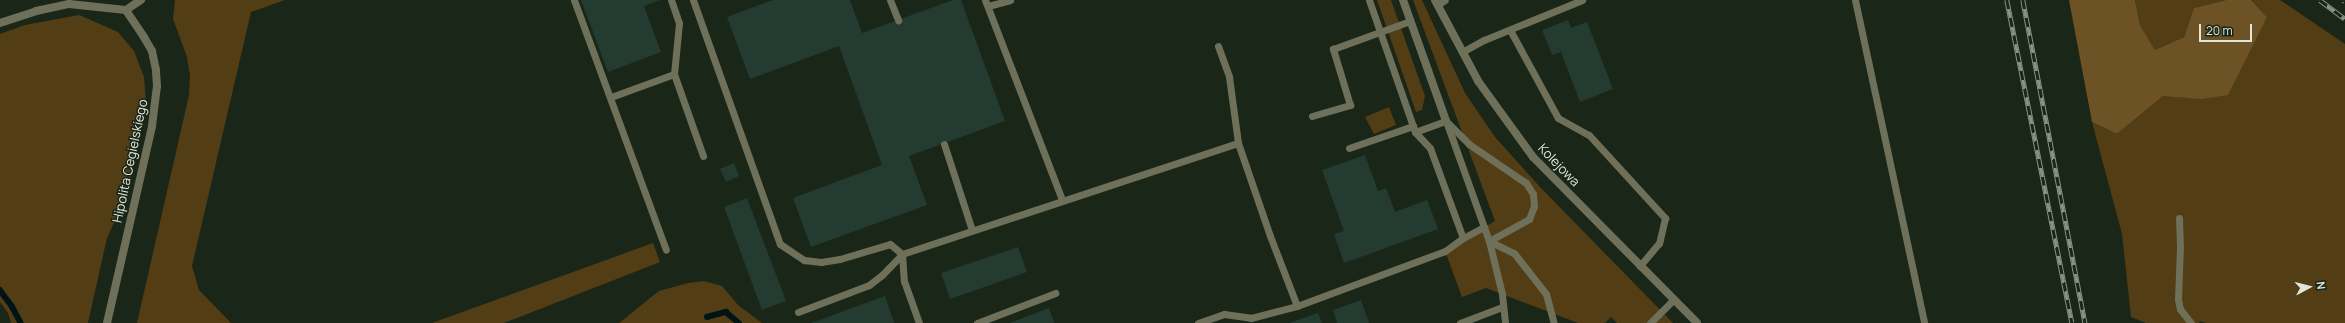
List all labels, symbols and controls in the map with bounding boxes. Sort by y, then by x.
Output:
scale bar [2201,16,2254,42]
text: 20 m [2206,22,2233,39]
street label: Hipolita Cegielskiego [109,98,151,224]
street label: Kolejowa [1535,141,1583,189]
north arrow [2289,267,2329,307]
text: N [2313,281,2329,290]

